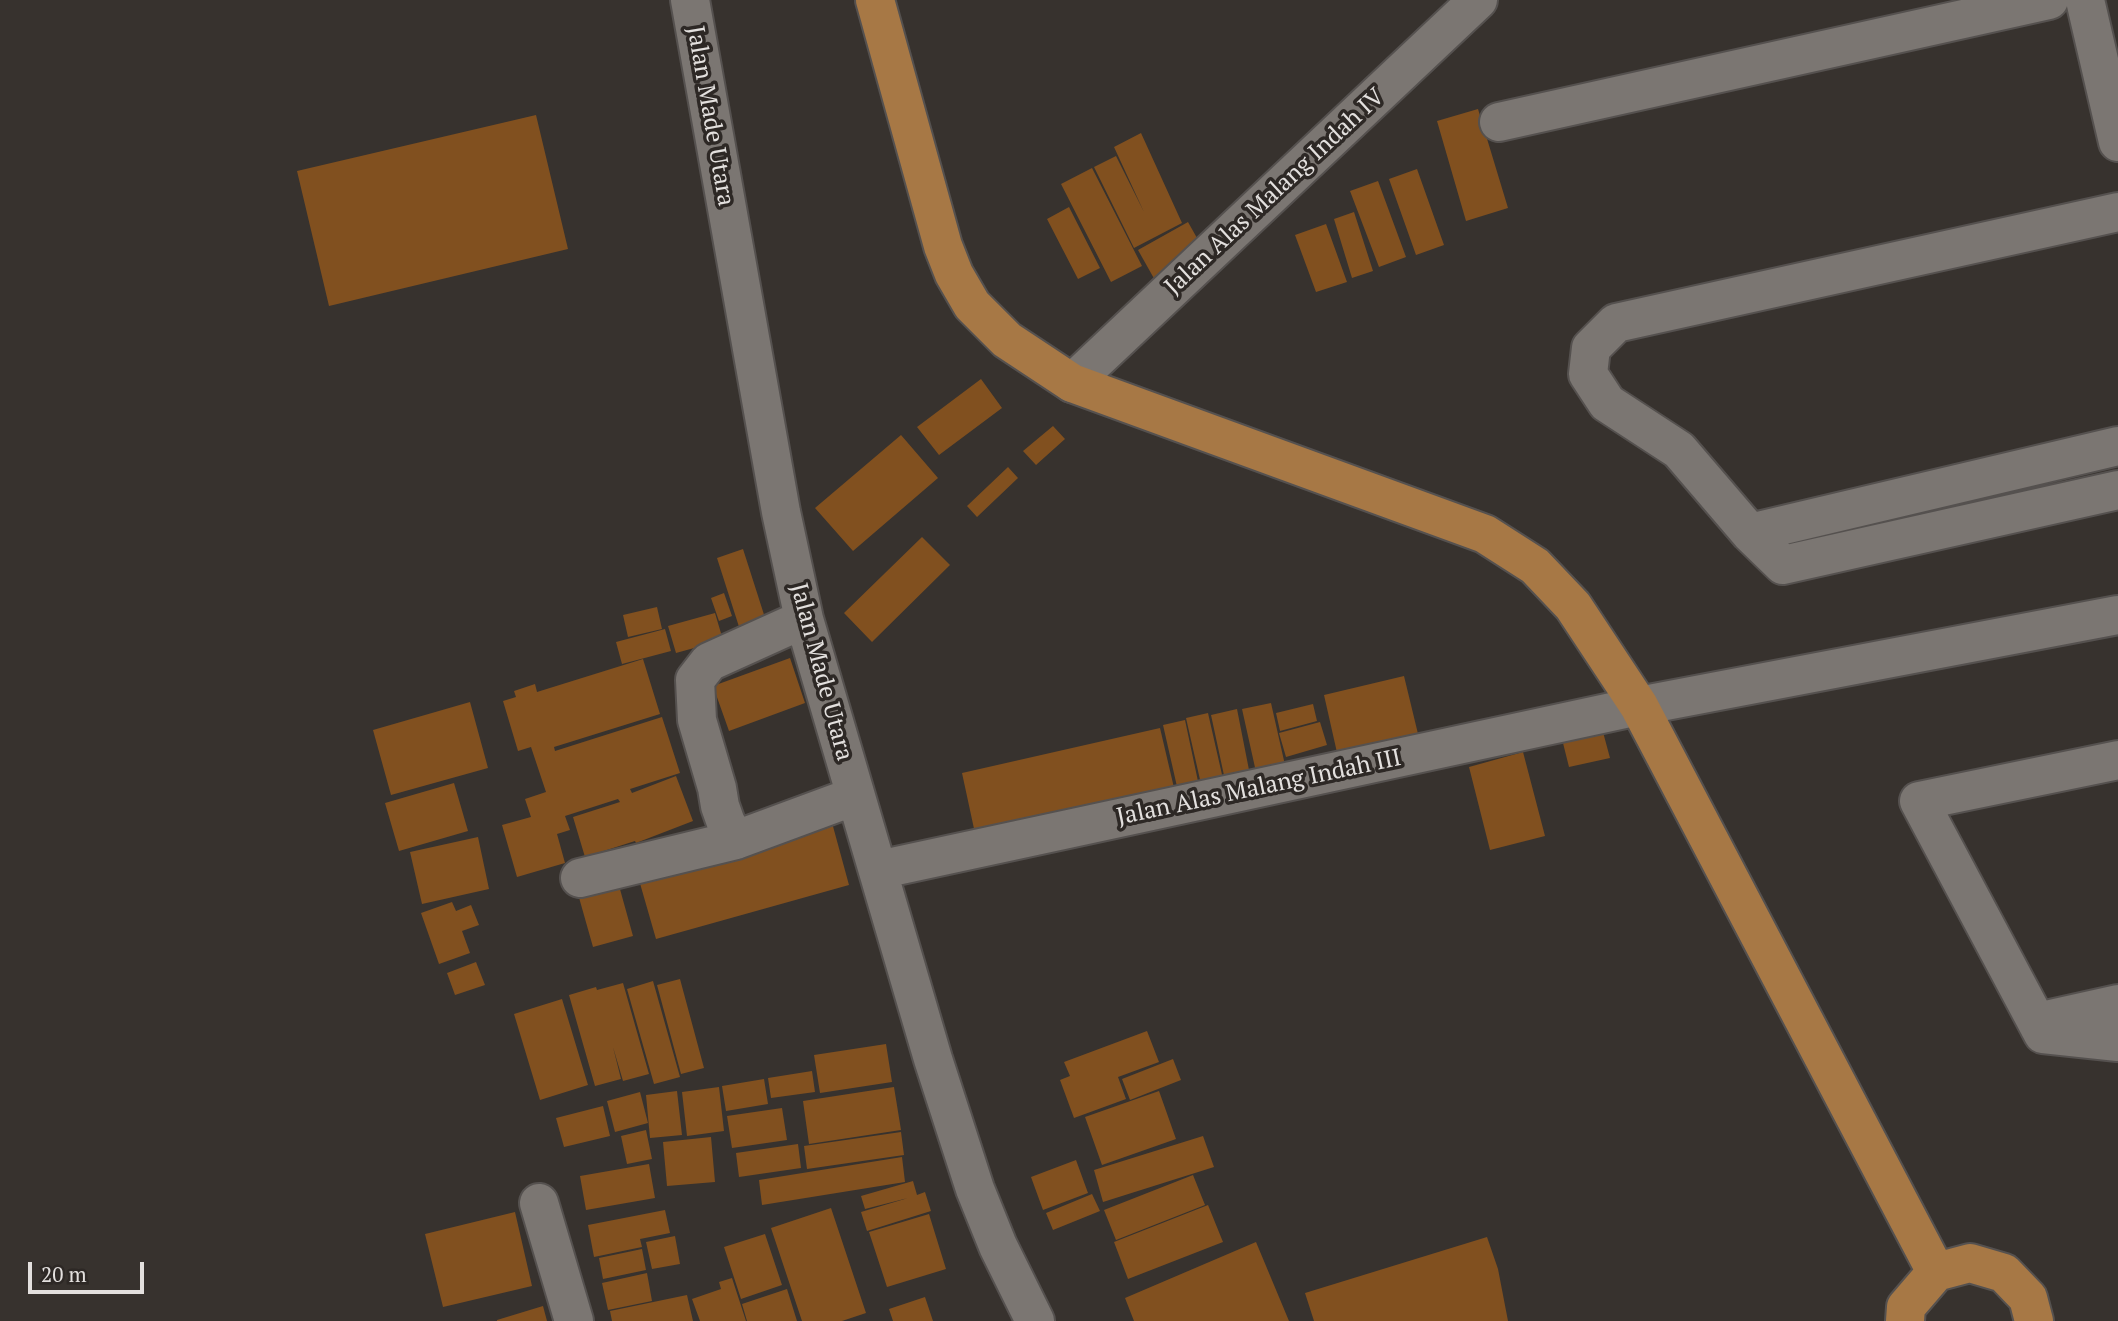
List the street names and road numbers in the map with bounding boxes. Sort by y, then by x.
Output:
street label: Jalan Made Utara [680,24,740,208]
street label: Jalan Alas Malang Indah IV [1159,83,1391,301]
street label: Jalan Made Utara [783,580,859,764]
street label: Jalan Alas Malang Indah III [1114,744,1404,832]

